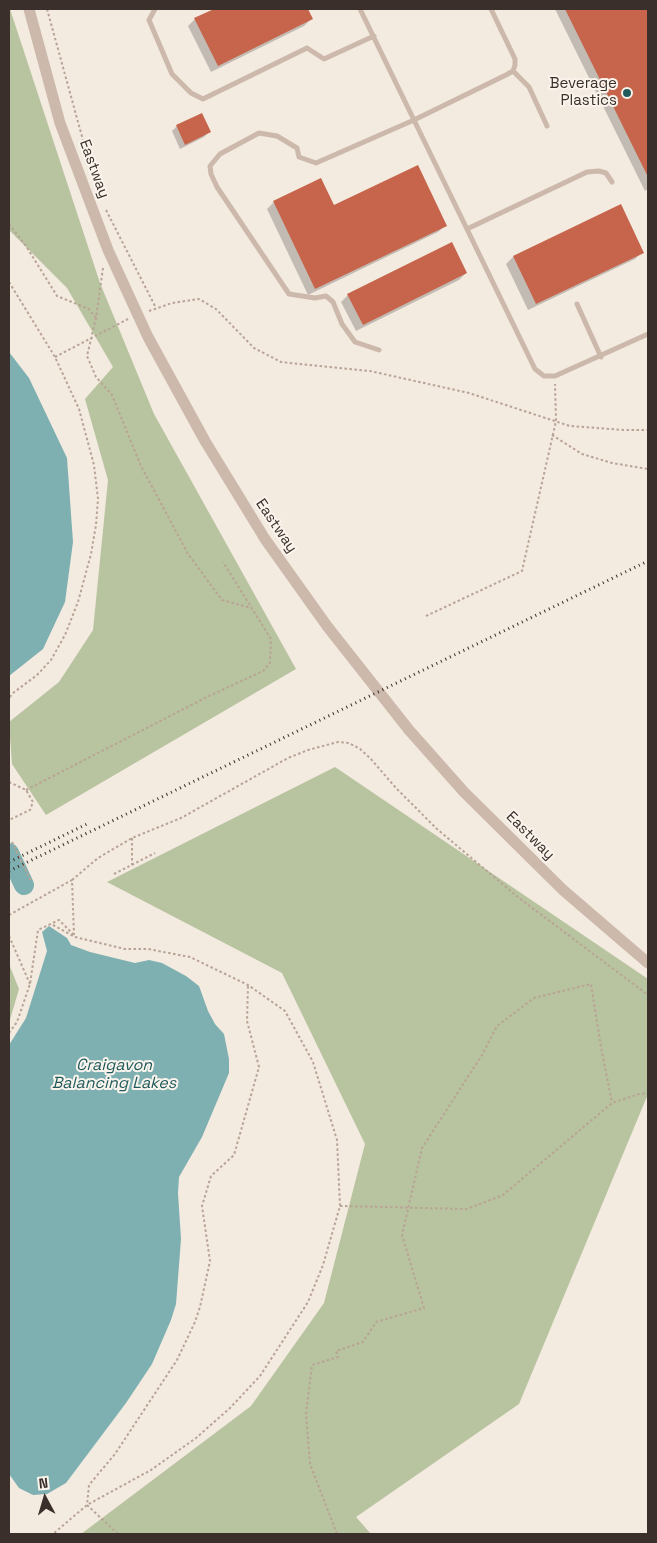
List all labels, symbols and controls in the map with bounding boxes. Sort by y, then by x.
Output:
place label: Beverage Plastics [550,75,617,110]
marker: Beverage Plastics [621,87,633,99]
street label: Eastway [75,137,113,201]
street label: Eastway [251,496,301,556]
street label: Eastway [502,808,558,864]
water label: Craigavon Balancing Lakes [52,1056,176,1094]
north arrow [20,1473,70,1523]
text: N [38,1474,49,1493]

